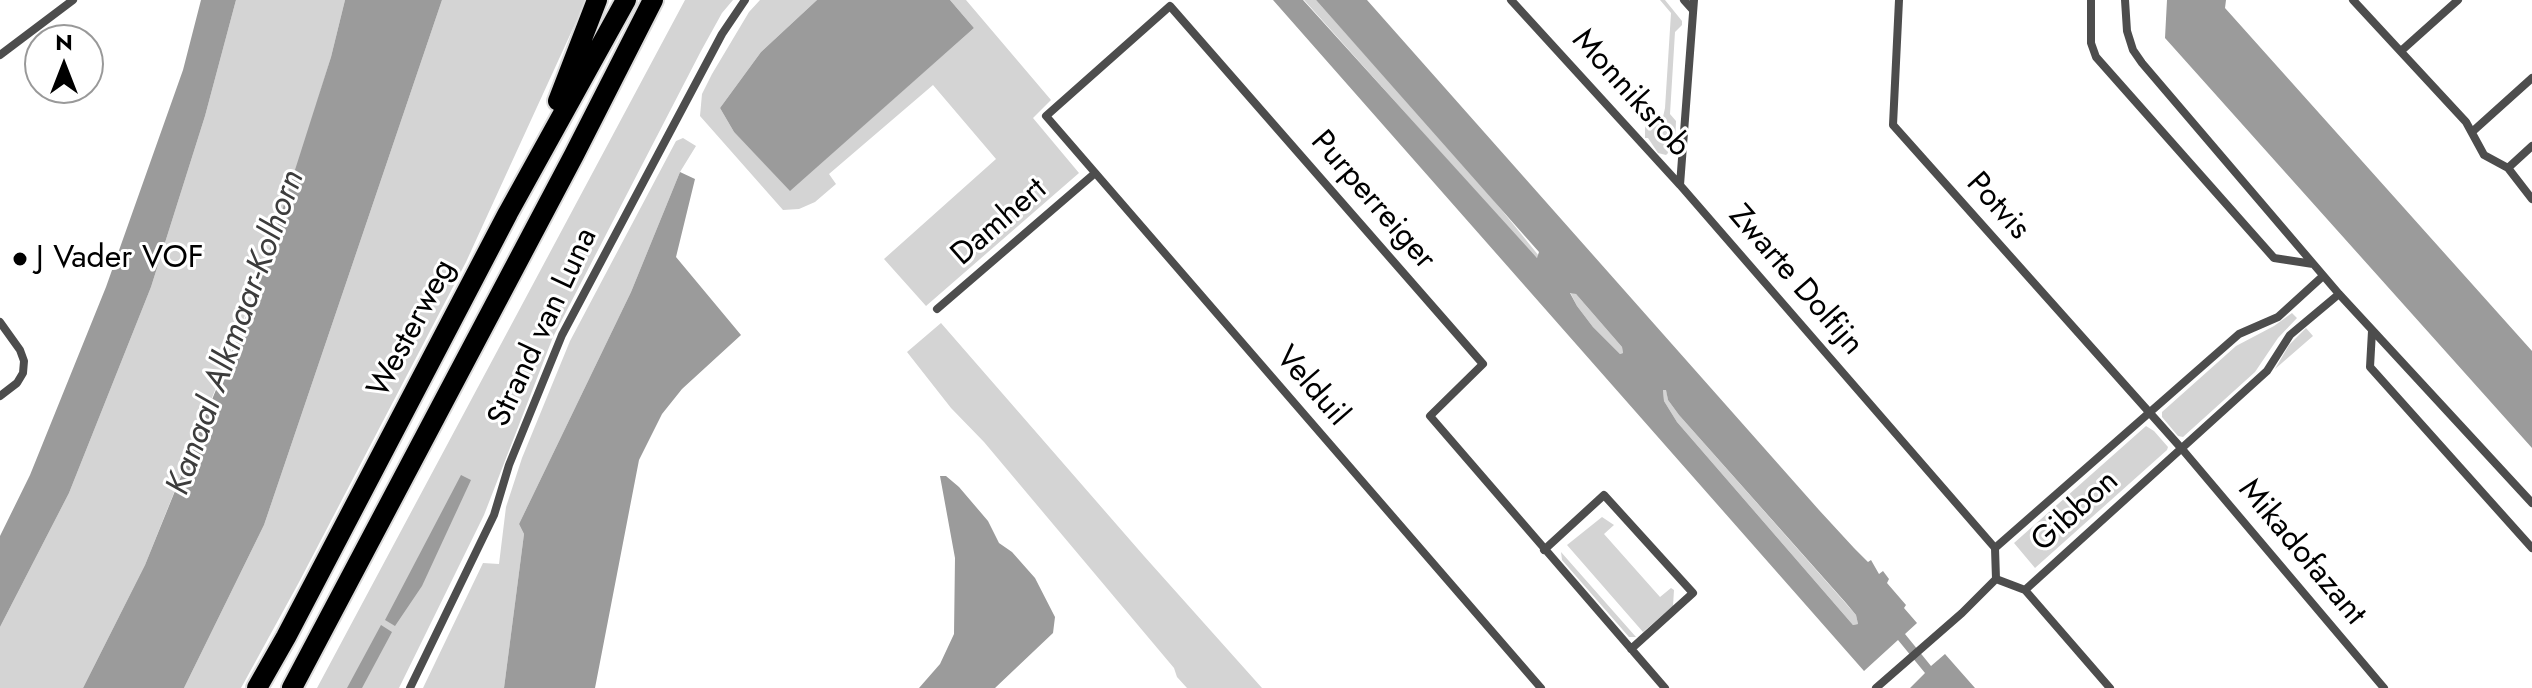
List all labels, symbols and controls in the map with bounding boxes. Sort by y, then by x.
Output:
street label: Monniksrob [1563,22,1697,166]
north arrow [24,24,104,104]
text: N [55,26,73,58]
street label: Purperreiger [1301,124,1443,278]
water label: Kanaal Alkmaar-Kolhorn [159,165,315,501]
street label: Potvis [1957,166,2037,248]
street label: Damhert [944,171,1056,275]
street label: Zwarte Dolfijn [1719,198,1871,364]
street label: Strand van Luna [481,223,607,433]
place label: J Vader VOF [36,240,204,278]
marker: J Vader VOF [11,250,29,268]
street label: Westerweg [361,254,465,404]
street label: Velduil [1266,339,1356,435]
street label: Gibbon [2025,463,2127,561]
street label: Mikadofazant [2229,472,2373,634]

